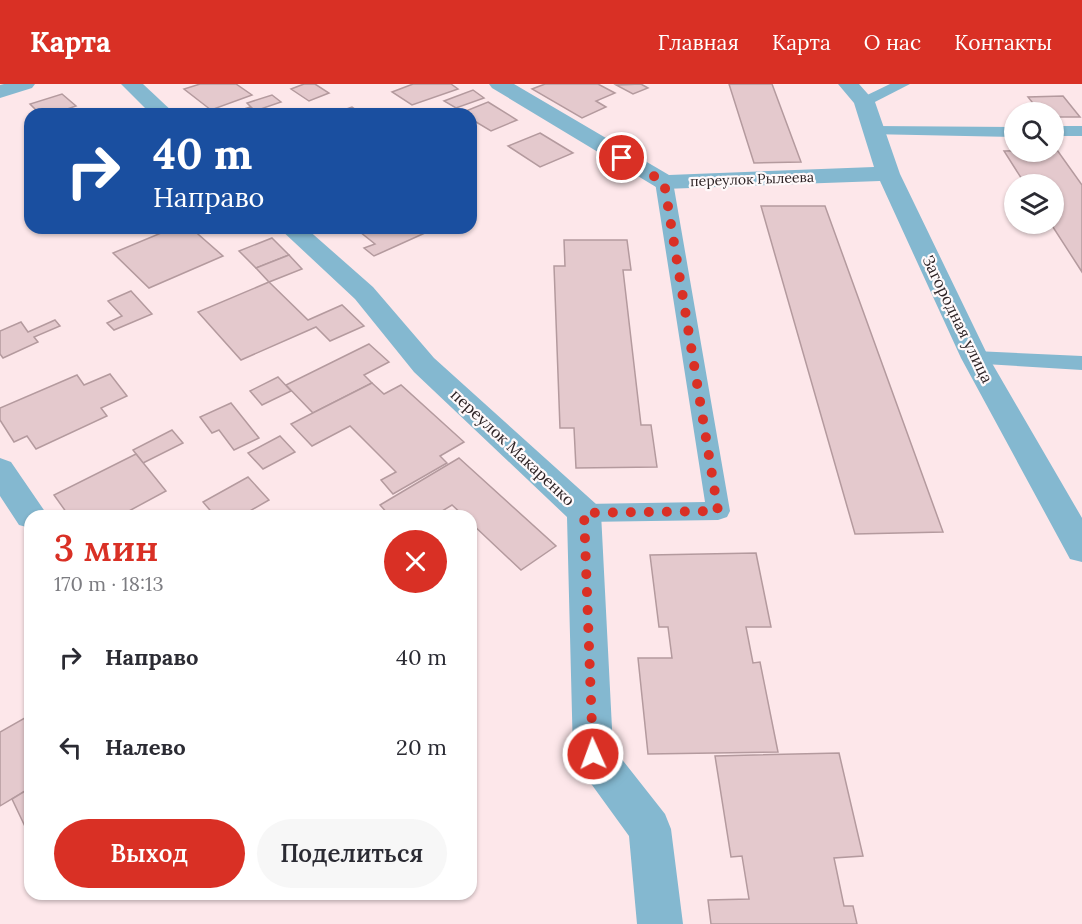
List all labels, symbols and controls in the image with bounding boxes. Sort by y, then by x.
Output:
text: Карта [30,24,111,60]
text: Главная [658,29,739,56]
text: Карта [772,29,831,56]
text: О нас [864,29,921,56]
text: Контакты [954,29,1052,56]
map controls [1004,102,1064,234]
button: search [1004,102,1064,162]
text: 40 m [153,127,252,181]
icon: right [54,132,132,210]
pin [596,132,647,183]
icon: arrive [605,141,638,174]
street label: переулок Рылеева [690,168,814,190]
button: layers [1004,174,1064,234]
text: Направо [153,180,264,214]
street label: Загородная улица [918,252,998,386]
street label: переулок Макаренко [447,384,579,510]
text: 3 мин [54,525,158,571]
button: close [384,530,447,593]
text: 170 m · 18:13 [54,571,164,596]
icon: right [54,641,87,674]
text: Направо [105,643,199,671]
text: 40 m [396,643,447,671]
position arrow [561,722,625,786]
icon: left [54,731,87,764]
text: Налево [105,733,186,761]
text: 20 m [396,733,447,761]
button: Выход [54,819,245,888]
button: Поделиться [257,819,447,888]

